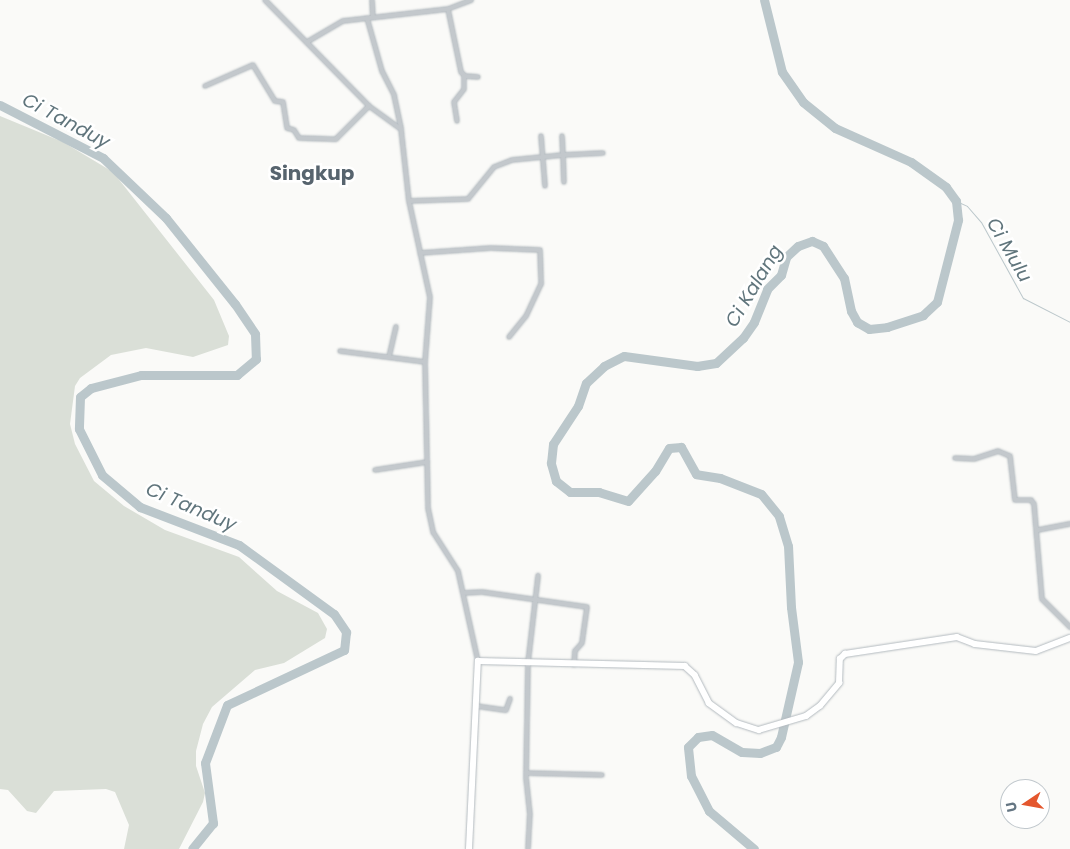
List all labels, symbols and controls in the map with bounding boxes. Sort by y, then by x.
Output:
water label: Ci Tanduy [18,88,114,154]
district label: Singkup [270,161,354,185]
water label: Ci Mulu [982,214,1036,286]
water label: Ci Kalang [721,241,787,331]
water label: Ci Tanduy [142,478,240,536]
north arrow [1000,779,1050,829]
text: U [1000,800,1022,814]

